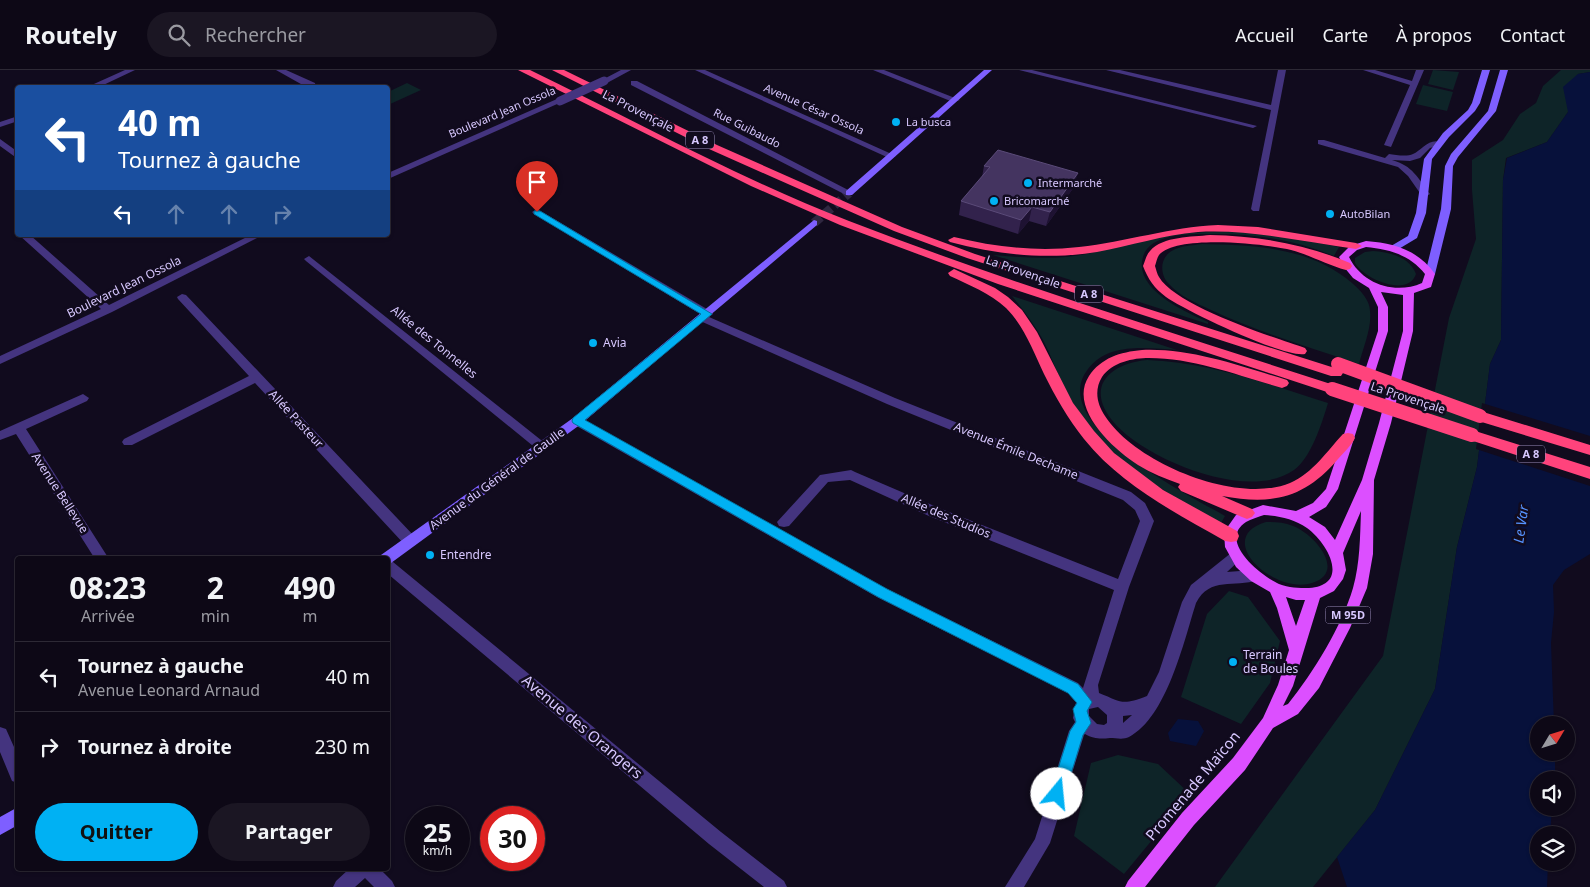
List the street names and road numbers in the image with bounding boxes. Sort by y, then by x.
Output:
street label: Avenue César Ossola [762,80,867,137]
street label: Boulevard Jean Ossola [446,82,558,141]
street label: La Provençale [600,85,677,136]
street label: Rue Guibaudo [711,104,784,151]
road number: A 8 [686,132,714,148]
street label: Boulevard Jean Ossola [64,251,184,322]
street label: La Provençale [984,251,1063,292]
road number: A 8 [1075,285,1103,302]
street label: Allée des Tonnelles [387,301,481,382]
street label: La Provençale [1369,377,1448,418]
street label: Allée Pasteur [265,386,328,451]
street label: Avenue Émile Dechame [952,418,1081,483]
street label: Avenue du Général de Gaulle [426,423,568,534]
road number: A 8 [1517,446,1545,462]
street label: Avenue Bellevue [28,449,93,536]
street label: Allée des Studios [899,489,994,542]
road number: M 95D [1326,606,1370,624]
street label: Avenue des Orangers [518,670,647,783]
street label: Promenade Maïcon [1140,726,1244,844]

